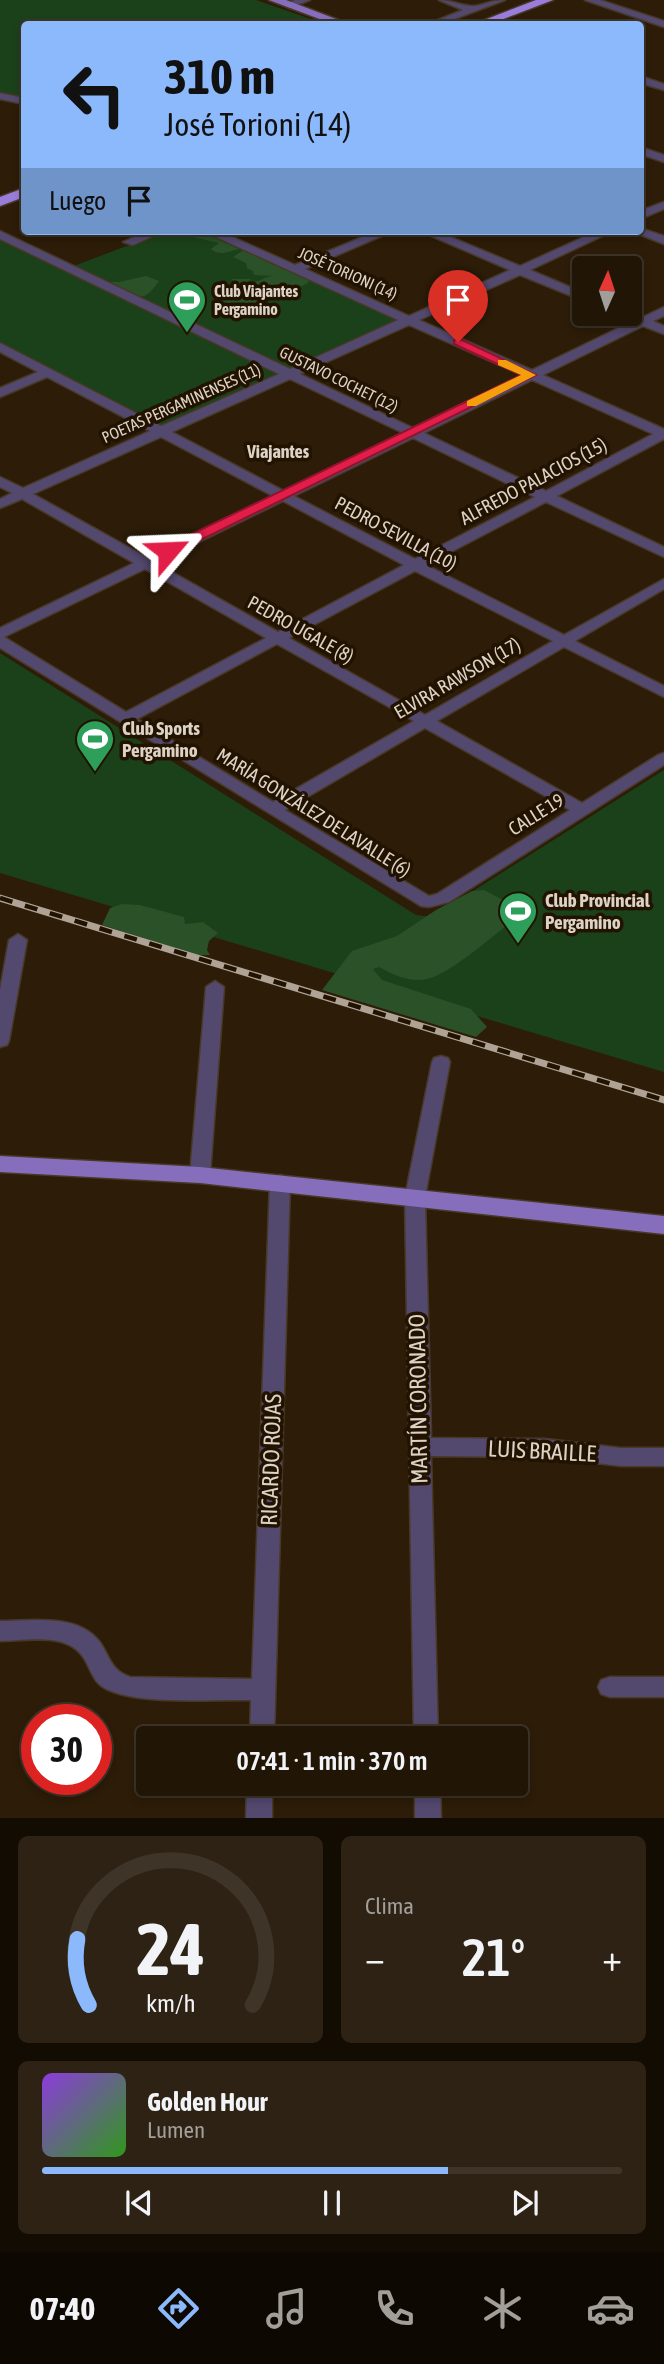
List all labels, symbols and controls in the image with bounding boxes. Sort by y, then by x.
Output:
text: 310 m [164,48,275,104]
icon: left [49,49,140,140]
text: José Torioni (14) [164,106,351,143]
icon: arrive [120,182,158,220]
text: Luego [49,186,106,216]
street label: JOSÉ TORIONI (14) [295,243,400,304]
north arrow [572,256,642,326]
map controls [572,256,642,326]
pin [428,270,488,342]
sports icon: Club Viajantes Pergamino [166,279,208,334]
icon: arrive [439,281,477,319]
place label: Club Viajantes Pergamino [214,282,298,318]
street label: GUSTAVO COCHET (12) [277,343,401,416]
street label: POETAS PERGAMINENSES (11) [99,360,264,447]
street label: ALFREDO PALACIOS (15) [456,433,610,529]
district label: Viajantes [246,441,310,462]
street label: PEDRO SEVILLA (10) [331,492,461,574]
position arrow [131,514,205,588]
street label: PEDRO UGALE (8) [244,591,358,667]
street label: ELVIRA RAWSON (17) [390,633,524,723]
place label: Club Sports Pergamino [122,717,200,761]
sports icon: Club Sports Pergamino [74,718,116,773]
street label: MARÍA GONZÁLEZ DE LAVALLE (6) [213,743,415,881]
street label: CALLE 19 [504,788,568,840]
place label: Club Provincial Pergamino [545,889,651,933]
sports icon: Club Provincial Pergamino [497,890,539,945]
street label: MARTÍN CORONADO [404,1314,432,1484]
street label: RICARDO ROJAS [256,1393,286,1527]
street label: LUIS BRAILLE [487,1435,597,1467]
speed limit sign: 30 [21,1704,112,1795]
text: 07:41 · 1 min · 370 m [237,1746,427,1776]
text: Clima [365,1893,414,1919]
text: 24 [136,1908,205,1991]
text: 21° [462,1927,525,1987]
text: − [365,1936,385,1979]
text: + [602,1936,622,1979]
text: km/h [146,1989,195,2017]
text: Golden Hour [147,2087,267,2117]
text: Lumen [147,2117,205,2143]
icon: previous [120,2184,158,2222]
icon: pause [313,2184,351,2222]
icon: next [506,2184,544,2222]
icon: directions [154,2284,203,2333]
icon: music [262,2284,311,2333]
icon: phone [370,2284,419,2333]
icon: climate [478,2284,527,2333]
icon: car [586,2284,635,2333]
text: 07:40 [29,2290,95,2327]

